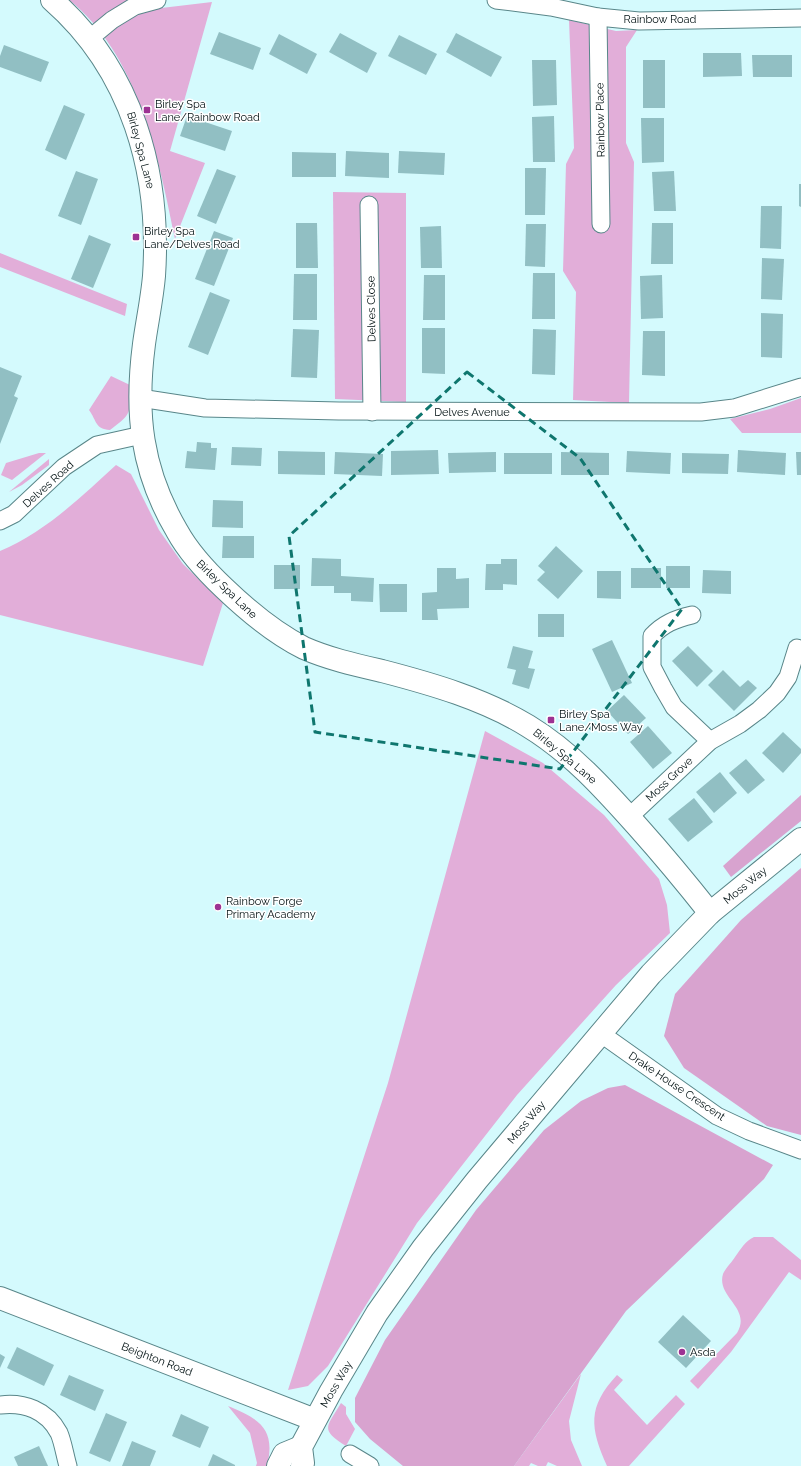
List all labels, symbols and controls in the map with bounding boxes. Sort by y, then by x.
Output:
street label: Rainbow Road [624,13,697,26]
street label: Rainbow Place [593,82,608,157]
place label: Birley Spa Lane/Rainbow Road [155,98,260,124]
marker: Birley Spa Lane/Rainbow Road [142,105,152,115]
street label: Birley Spa Lane [124,110,157,190]
place label: Birley Spa Lane/Delves Road [144,225,240,251]
marker: Birley Spa Lane/Delves Road [131,232,141,242]
street label: Delves Close [364,275,379,342]
street label: Delves Avenue [434,406,510,419]
street label: Delves Road [20,458,76,511]
street label: Birley Spa Lane [194,557,260,622]
place label: Birley Spa Lane/Moss Way [559,708,643,734]
marker: Birley Spa Lane/Moss Way [546,715,556,725]
street label: Birley Spa Lane [530,726,599,787]
street label: Moss Grove [643,754,696,804]
street label: Moss Way [721,864,770,907]
place label: Rainbow Forge Primary Academy [226,895,316,921]
marker: Rainbow Forge Primary Academy [213,902,223,912]
street label: Drake House Crescent [626,1049,728,1124]
street label: Moss Way [505,1098,548,1146]
street label: Beighton Road [119,1340,194,1379]
place label: Asda [690,1346,716,1359]
marker: Asda [677,1347,687,1357]
street label: Moss Way [318,1359,355,1410]

